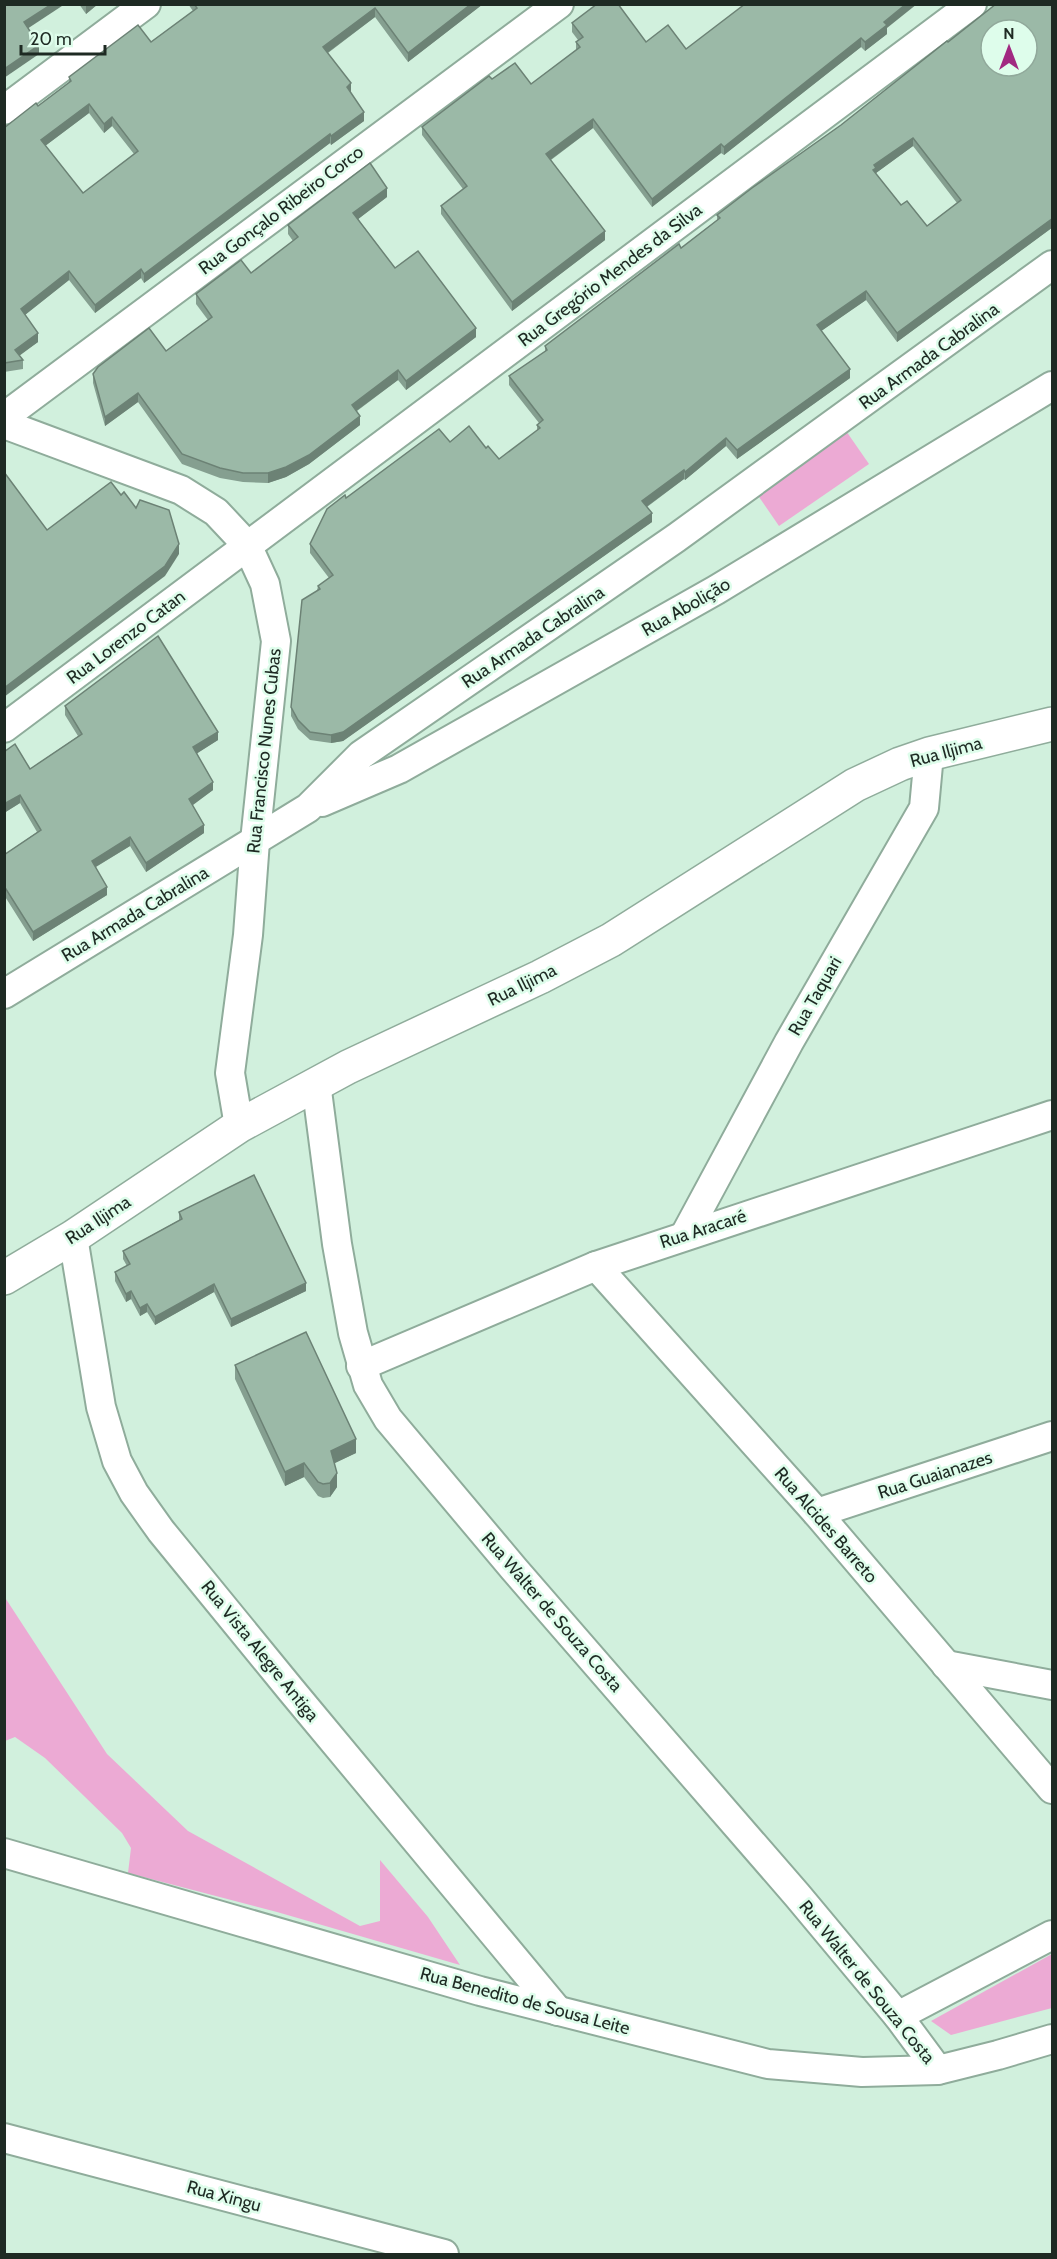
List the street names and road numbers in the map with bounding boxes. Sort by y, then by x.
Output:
street label: Rua Gonçalo Ribeiro Corco [194,141,368,279]
street label: Rua Gregório Mendes da Silva [514,198,707,351]
street label: Rua Armada Cabralina [855,298,1003,414]
street label: Rua Abolição [638,573,734,641]
street label: Rua Armada Cabralina [457,581,609,693]
street label: Rua Lorenzo Catan [62,585,190,689]
street label: Rua Francisco Nunes Cubas [242,647,286,855]
street label: Rua Iljima [908,732,985,772]
street label: Rua Armada Cabralina [58,861,213,967]
street label: Rua Taquari [784,953,846,1039]
street label: Rua Iljima [484,959,560,1011]
street label: Rua Iljima [61,1191,135,1249]
street label: Rua Aracaré [657,1205,749,1253]
street label: Rua Guaianazes [875,1446,995,1504]
street label: Rua Alcides Barreto [770,1463,882,1587]
street label: Rua Walter de Souza Costa [477,1528,627,1696]
street label: Rua Vista Alegre Antiga [196,1576,324,1726]
street label: Rua Walter de Souza Costa [794,1896,940,2068]
street label: Rua Benedito de Sousa Leite [418,1962,632,2040]
street label: Rua Xingu [184,2176,264,2216]

